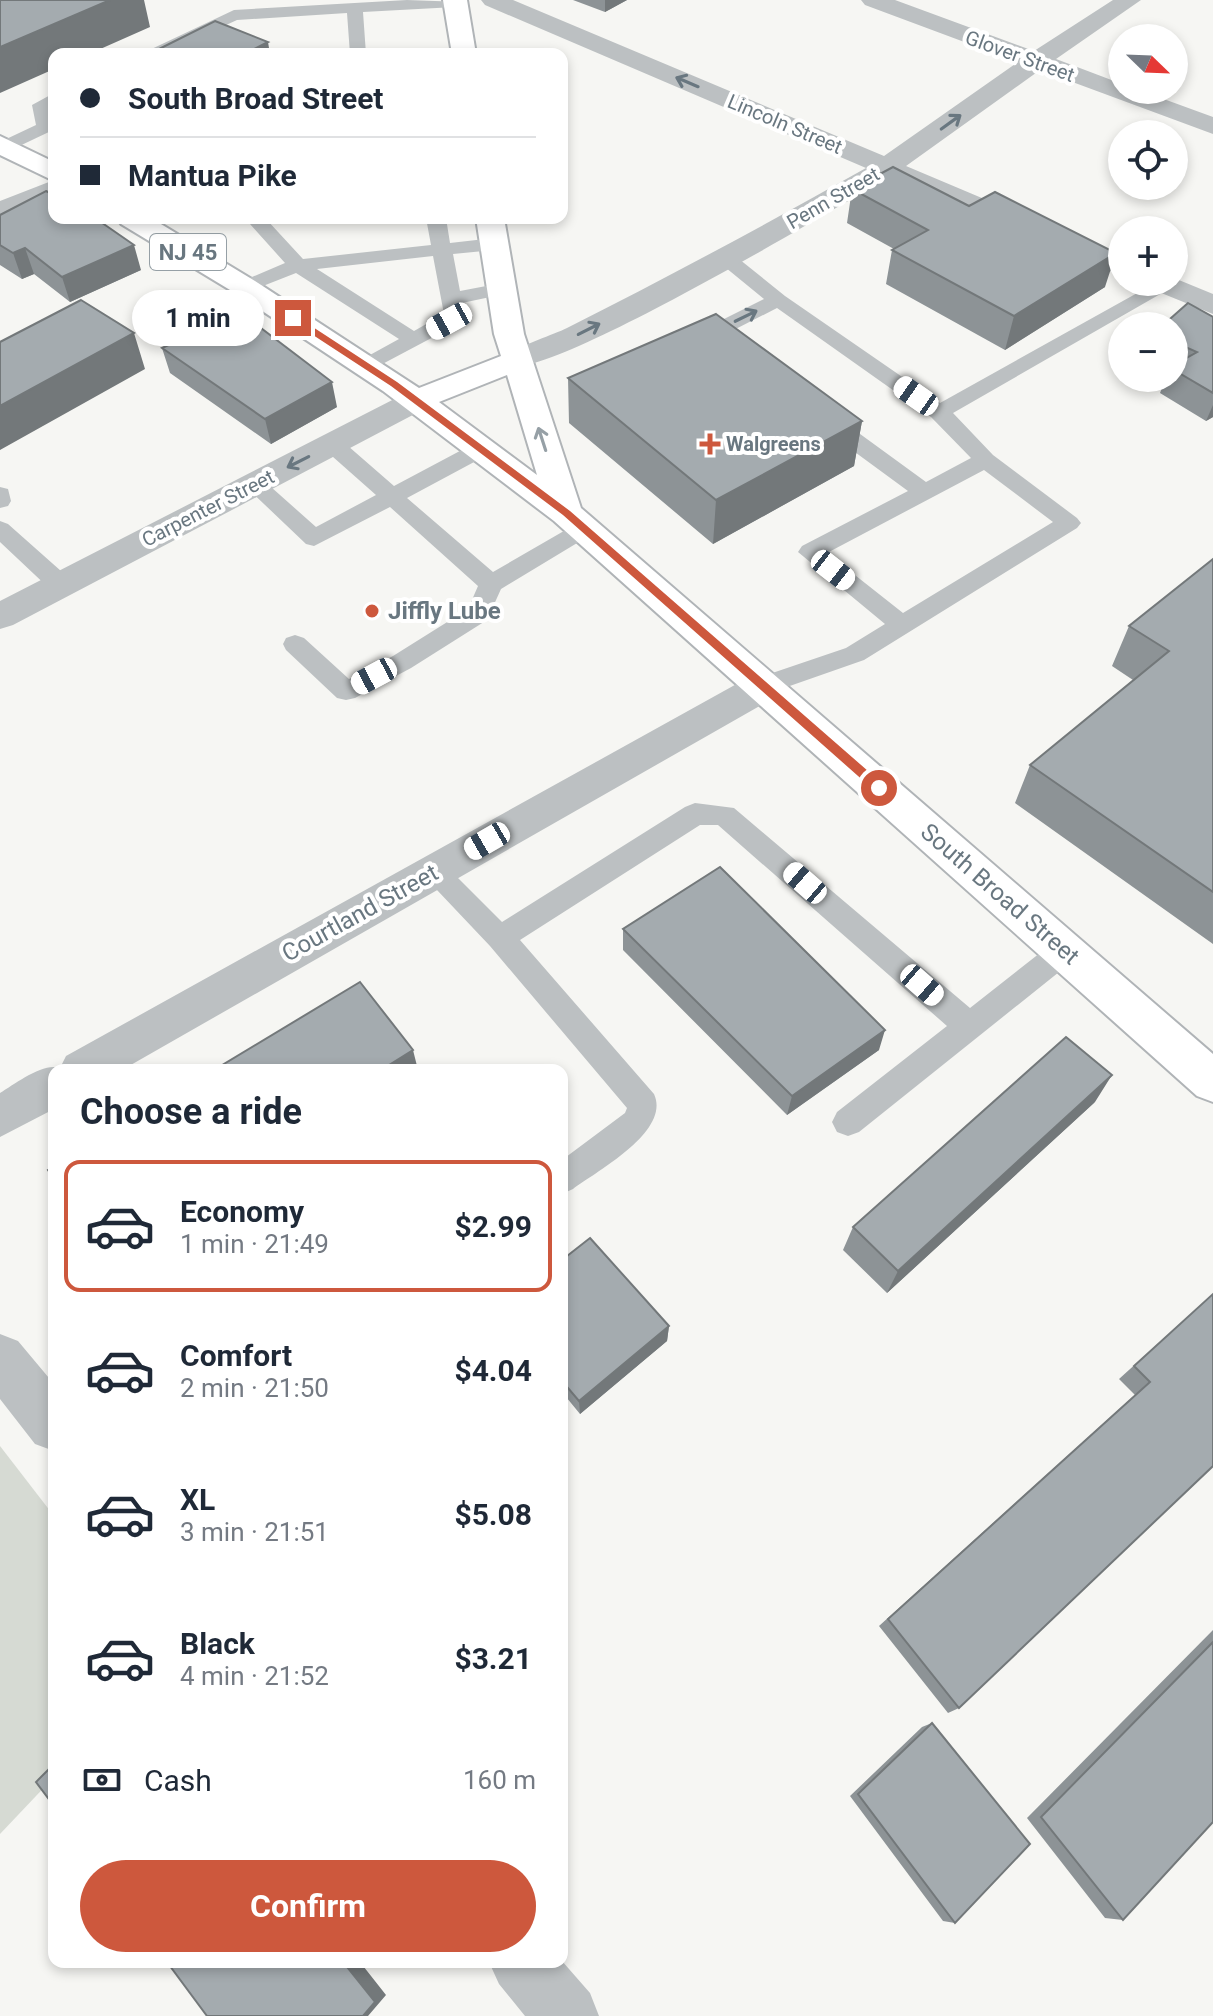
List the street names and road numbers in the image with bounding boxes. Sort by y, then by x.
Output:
street label: Glover Street [962,25,1078,87]
street label: Lincoln Street [724,89,846,159]
street label: Penn Street [782,162,884,234]
road number: NJ 45 [150,234,226,270]
street label: Carpenter Street [138,464,278,552]
street label: South Broad Street [915,818,1085,970]
street label: Courtland Street [277,858,443,967]

